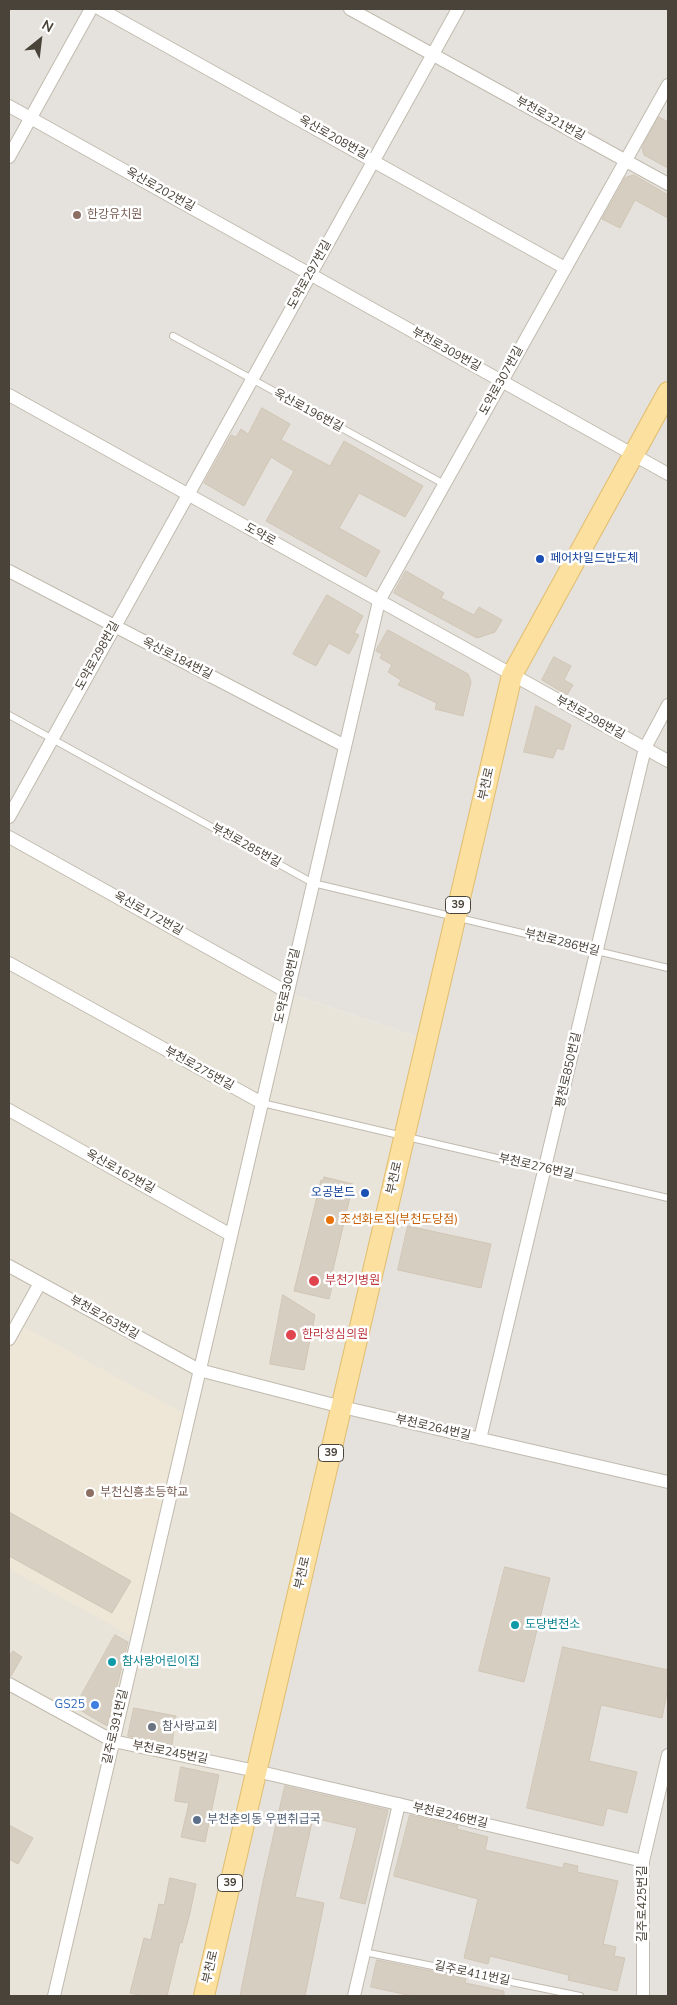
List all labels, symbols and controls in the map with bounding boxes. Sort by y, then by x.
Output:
north arrow [15,15,65,65]
text: N [38,16,57,37]
street label: 부천로321번길 [513,94,587,144]
street label: 옥산로208번길 [296,113,370,163]
street label: 옥산로202번길 [123,165,197,215]
place label: 한강유치원 [87,208,142,222]
marker: 한강유치원 [71,209,83,221]
street label: 도약로297번길 [285,238,335,312]
street label: 부천로309번길 [409,325,483,375]
street label: 도약로307번길 [477,344,527,418]
street label: 옥산로196번길 [271,387,345,435]
street label: 도약로 [242,521,278,549]
place label: 페어차일드반도체 [550,552,638,566]
marker: 페어차일드반도체 [534,553,546,565]
street label: 도약로298번길 [73,619,123,693]
street label: 옥산로184번길 [140,635,214,683]
street label: 부천로298번길 [553,693,627,743]
street label: 부천로 [476,766,498,802]
street label: 부천로285번길 [209,821,283,871]
street label: 옥산로172번길 [111,889,185,939]
road number: 39 [446,896,470,914]
street label: 부천로286번길 [523,927,601,959]
street label: 도약로308번길 [272,947,304,1025]
street label: 평천로850번길 [553,1031,585,1109]
street label: 부천로275번길 [162,1044,236,1094]
street label: 옥산로162번길 [83,1147,157,1197]
street label: 부천로276번길 [497,1151,575,1183]
street label: 부천로 [384,1160,406,1196]
place label: 오공본드 [311,1186,355,1200]
marker: 오공본드 [359,1187,371,1199]
place label: 조선화로집(부천도당점) [340,1213,458,1227]
marker: 조선화로집(부천도당점) [324,1214,336,1226]
marker: 부천기병원 [307,1274,321,1288]
place label: 부천기병원 [325,1274,380,1288]
street label: 부천로263번길 [67,1293,141,1343]
marker: 한라성심의원 [284,1328,298,1342]
place label: 한라성심의원 [302,1328,368,1342]
street label: 부천로264번길 [394,1412,472,1444]
road number: 39 [318,1445,344,1462]
place label: 부천신흥초등학교 [100,1486,188,1500]
marker: 부천신흥초등학교 [84,1487,96,1499]
street label: 부천로 [292,1555,314,1591]
place label: 도당변전소 [525,1618,580,1632]
marker: 도당변전소 [509,1619,521,1631]
place label: 참사랑어린이집 [122,1655,199,1669]
marker: 참사랑어린이집 [106,1656,118,1668]
street label: 길주로391번길 [100,1688,132,1766]
place label: GS25 [55,1698,85,1712]
marker: GS25 [89,1699,101,1711]
place label: 참사랑교회 [162,1720,217,1734]
marker: 참사랑교회 [146,1721,158,1733]
street label: 부천로245번길 [131,1739,209,1767]
street label: 부천로246번길 [411,1800,489,1832]
place label: 부천춘의동 우편취급국 [207,1813,320,1827]
marker: 부천춘의동 우편취급국 [191,1814,203,1826]
street label: 길주로425번길 [636,1866,650,1942]
road number: 39 [218,1875,242,1892]
street label: 부천로 [200,1949,222,1985]
street label: 길주로411번길 [433,1959,511,1989]

